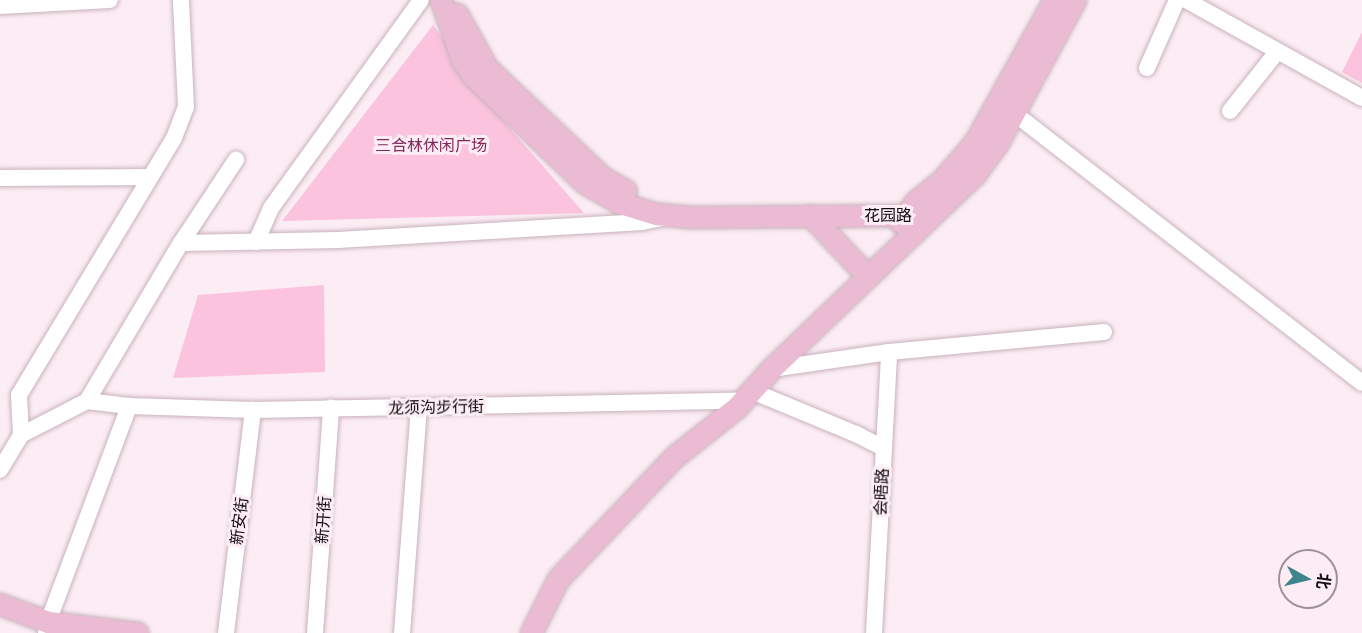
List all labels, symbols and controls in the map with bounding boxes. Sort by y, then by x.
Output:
park label: 三合林休闲广场 [375,135,487,155]
street label: 花园路 [864,205,912,225]
street label: 龙须沟步行街 [388,397,484,417]
street label: 会晤路 [870,468,892,516]
street label: 新开街 [312,495,334,545]
street label: 新安街 [227,496,251,546]
north arrow [1278,549,1338,609]
text: 北 [1313,572,1335,591]

